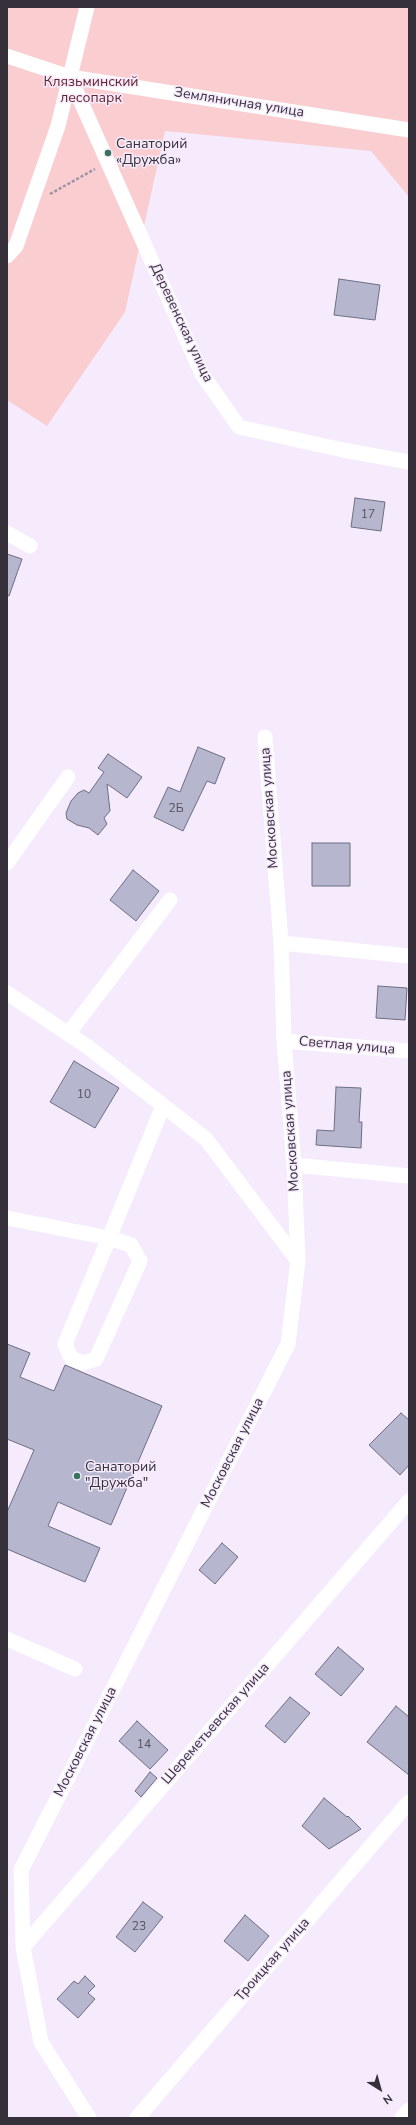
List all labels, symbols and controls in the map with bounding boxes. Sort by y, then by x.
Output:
park label: Клязьминский лесопарк [44,75,138,108]
street label: Земляничная улица [173,84,305,122]
place label: Санаторий «Дружба» [116,137,187,170]
marker: Санаторий «Дружба» [103,148,113,158]
street label: Деревенская улица [146,261,216,385]
house number: 17 [361,508,375,522]
street label: Московская улица [257,747,283,869]
house number: 2Б [168,802,184,816]
street label: Светлая улица [298,1033,396,1059]
street label: Московская улица [278,1070,304,1192]
house number: 10 [77,1088,91,1102]
street label: Московская улица [198,1395,268,1511]
place label: Санаторий "Дружба" [85,1460,156,1492]
marker: Санаторий "Дружба" [72,1471,82,1481]
street label: Шереметьевская улица [159,1660,273,1788]
street label: Московская улица [51,1684,121,1800]
house number: 14 [137,1738,151,1752]
street label: Троицкая улица [232,1915,314,2005]
house number: 23 [132,1920,146,1934]
north arrow [360,2069,400,2109]
text: N [380,2091,395,2107]

